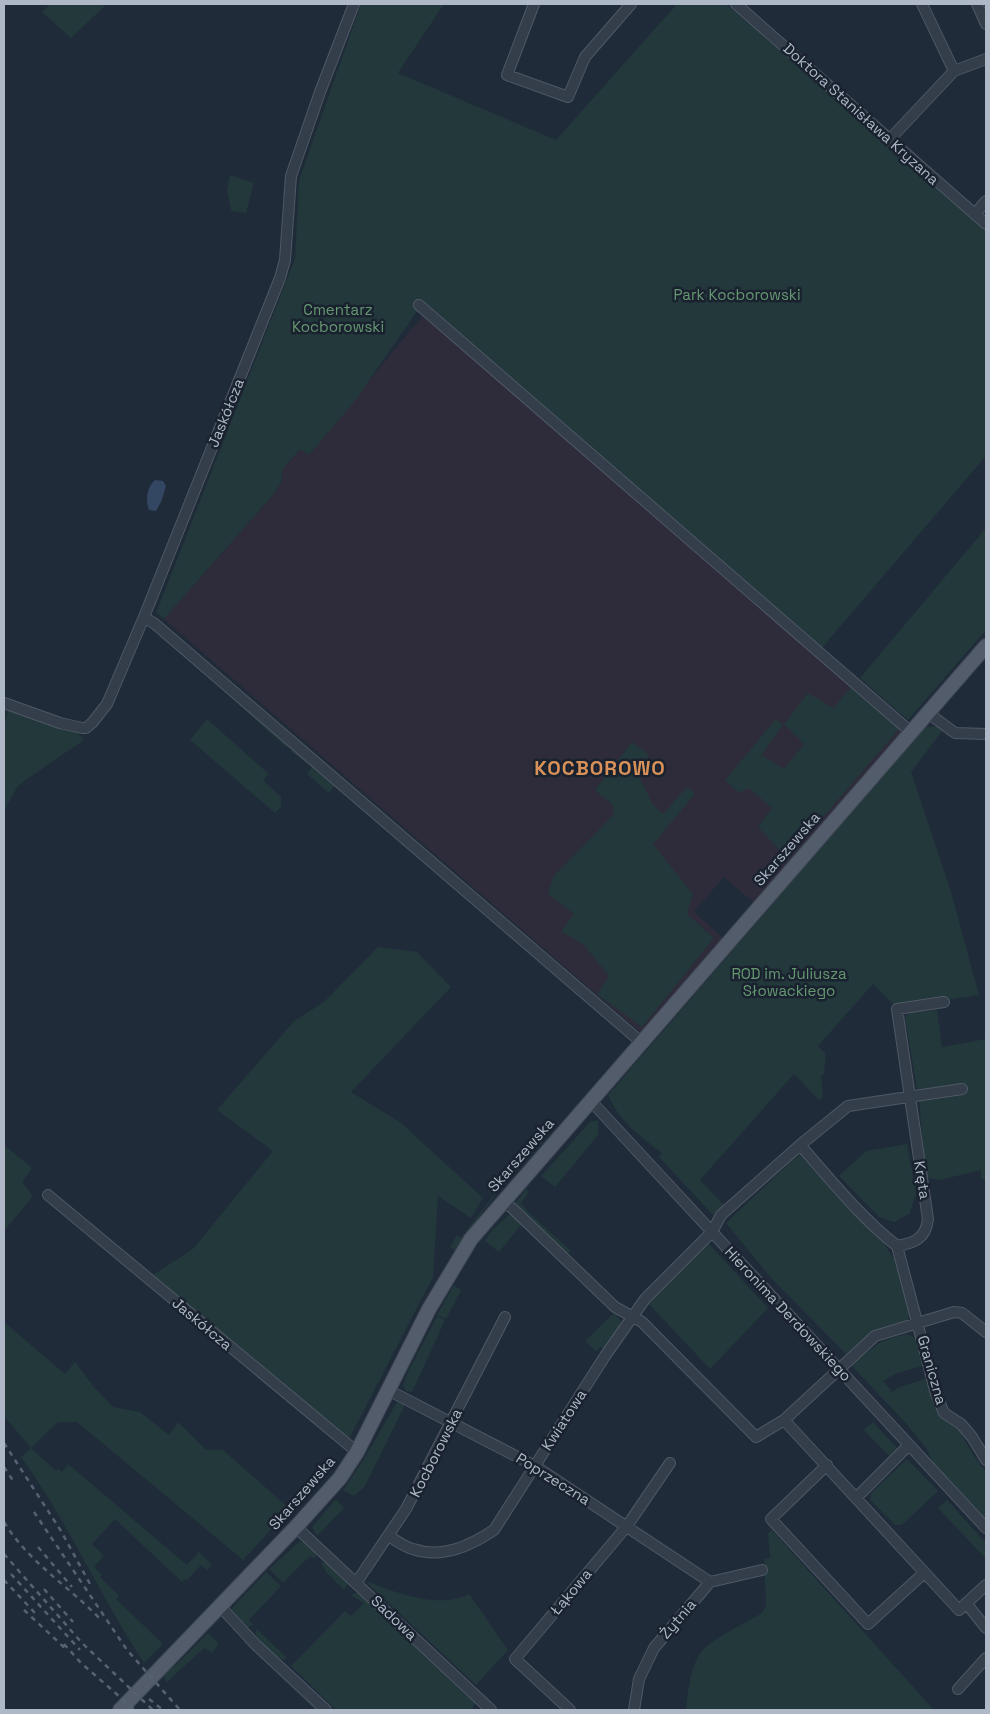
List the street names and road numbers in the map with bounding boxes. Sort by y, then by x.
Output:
street label: Doktora Stanisława Kryzana [780,39,943,189]
street label: Jaskółcza [203,375,248,450]
street label: Skarszewska [749,808,824,890]
street label: Skarszewska [483,1114,558,1196]
street label: Kręta [910,1159,935,1201]
street label: Hieronima Derdowskiego [721,1242,856,1385]
street label: Jaskółcza [168,1293,237,1354]
street label: Graniczna [914,1333,952,1407]
street label: Kwiatowa [537,1385,591,1454]
street label: Kocborowska [405,1405,466,1500]
street label: Poprzeczna [513,1448,594,1509]
street label: Skarszewska [264,1452,339,1534]
street label: Łąkowa [546,1564,596,1619]
street label: Sadowa [367,1591,422,1644]
street label: Żytnia [655,1595,700,1642]

